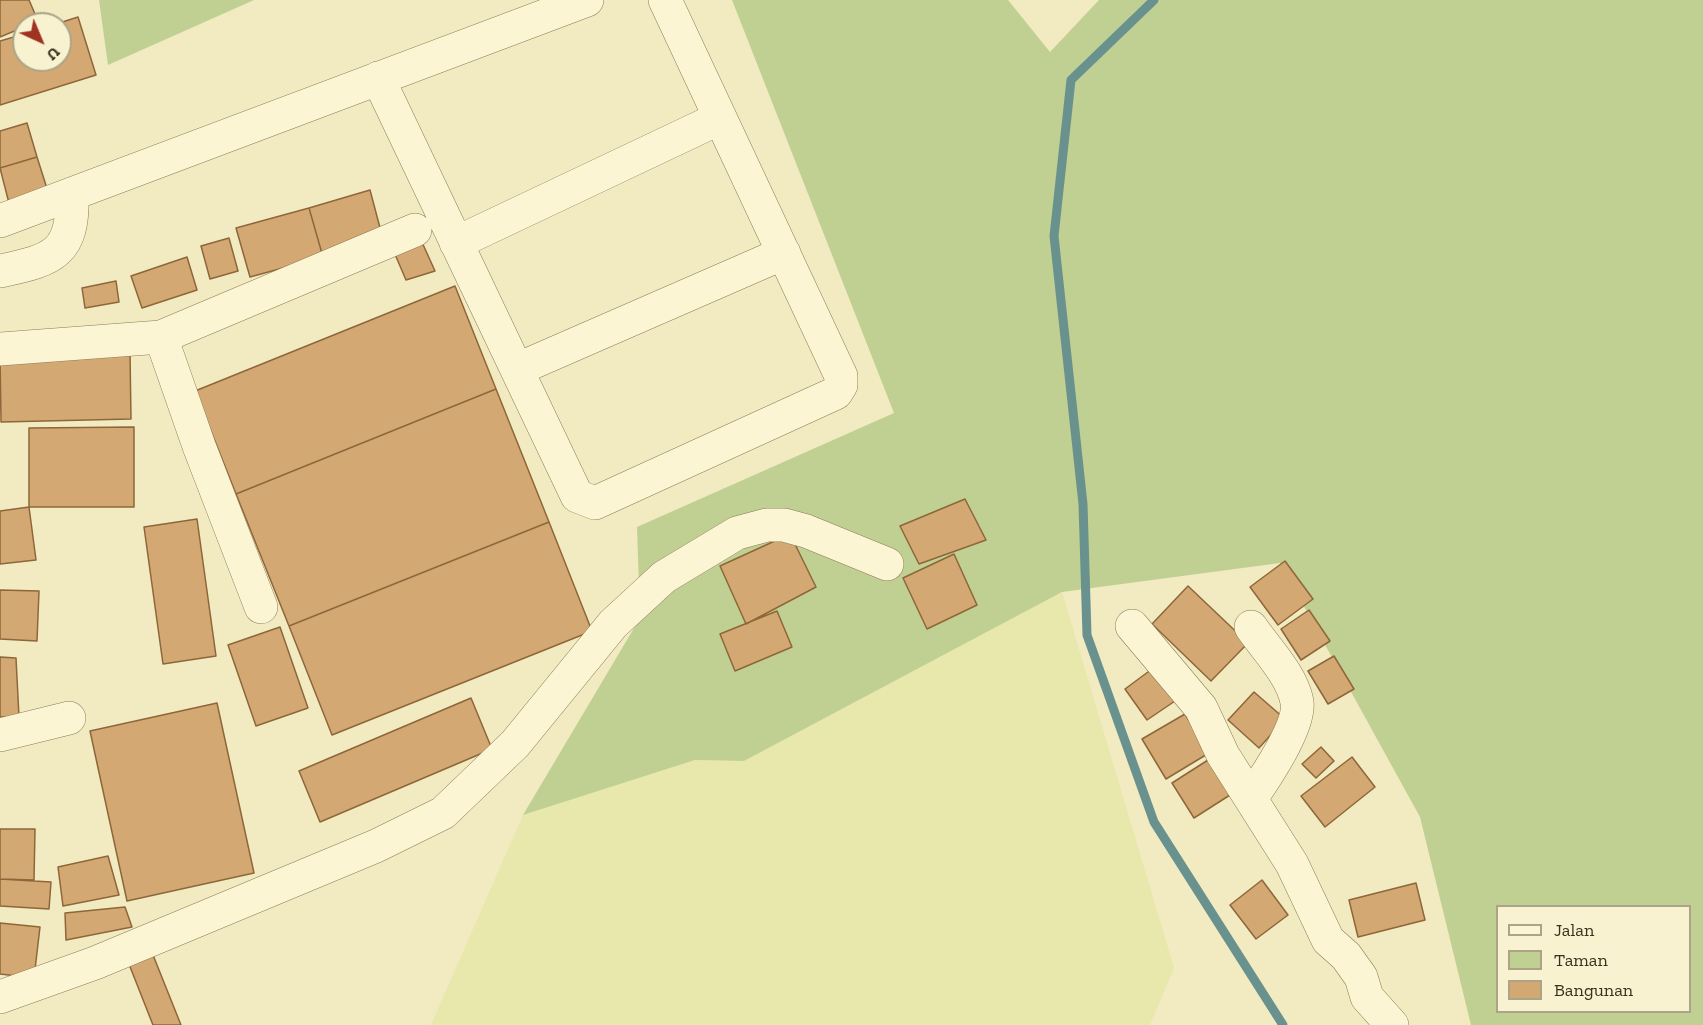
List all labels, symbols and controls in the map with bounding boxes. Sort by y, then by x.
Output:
north arrow [12,12,72,72]
text: U [43,43,64,65]
legend [1496,905,1691,1013]
text: Jalan [1554,919,1594,941]
text: Taman [1554,949,1608,971]
text: Bangunan [1554,979,1633,1001]

